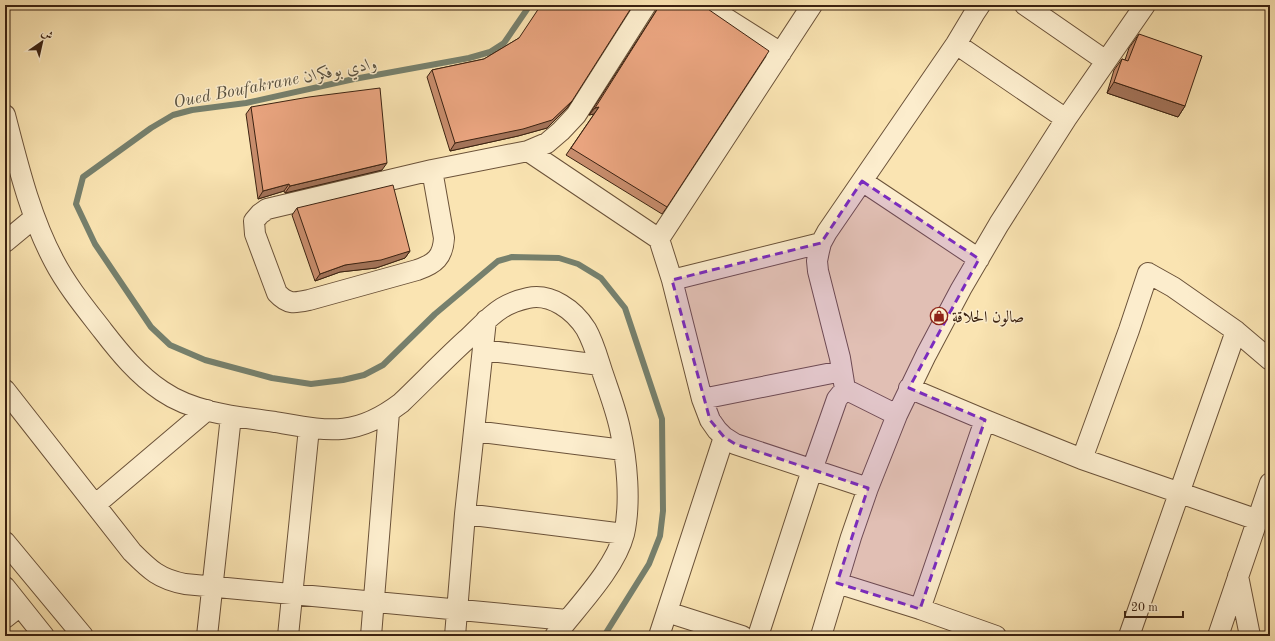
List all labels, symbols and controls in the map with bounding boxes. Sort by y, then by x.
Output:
north arrow [22,22,62,62]
text: ش [39,27,54,43]
water label: Oued Boufakrane وادي بوفكران [172,54,379,116]
shop icon: صالون الحلاقة [929,306,949,326]
place label: صالون الحلاقة [952,310,1024,327]
scale bar [1125,593,1183,619]
text: 20 m [1131,602,1158,614]

